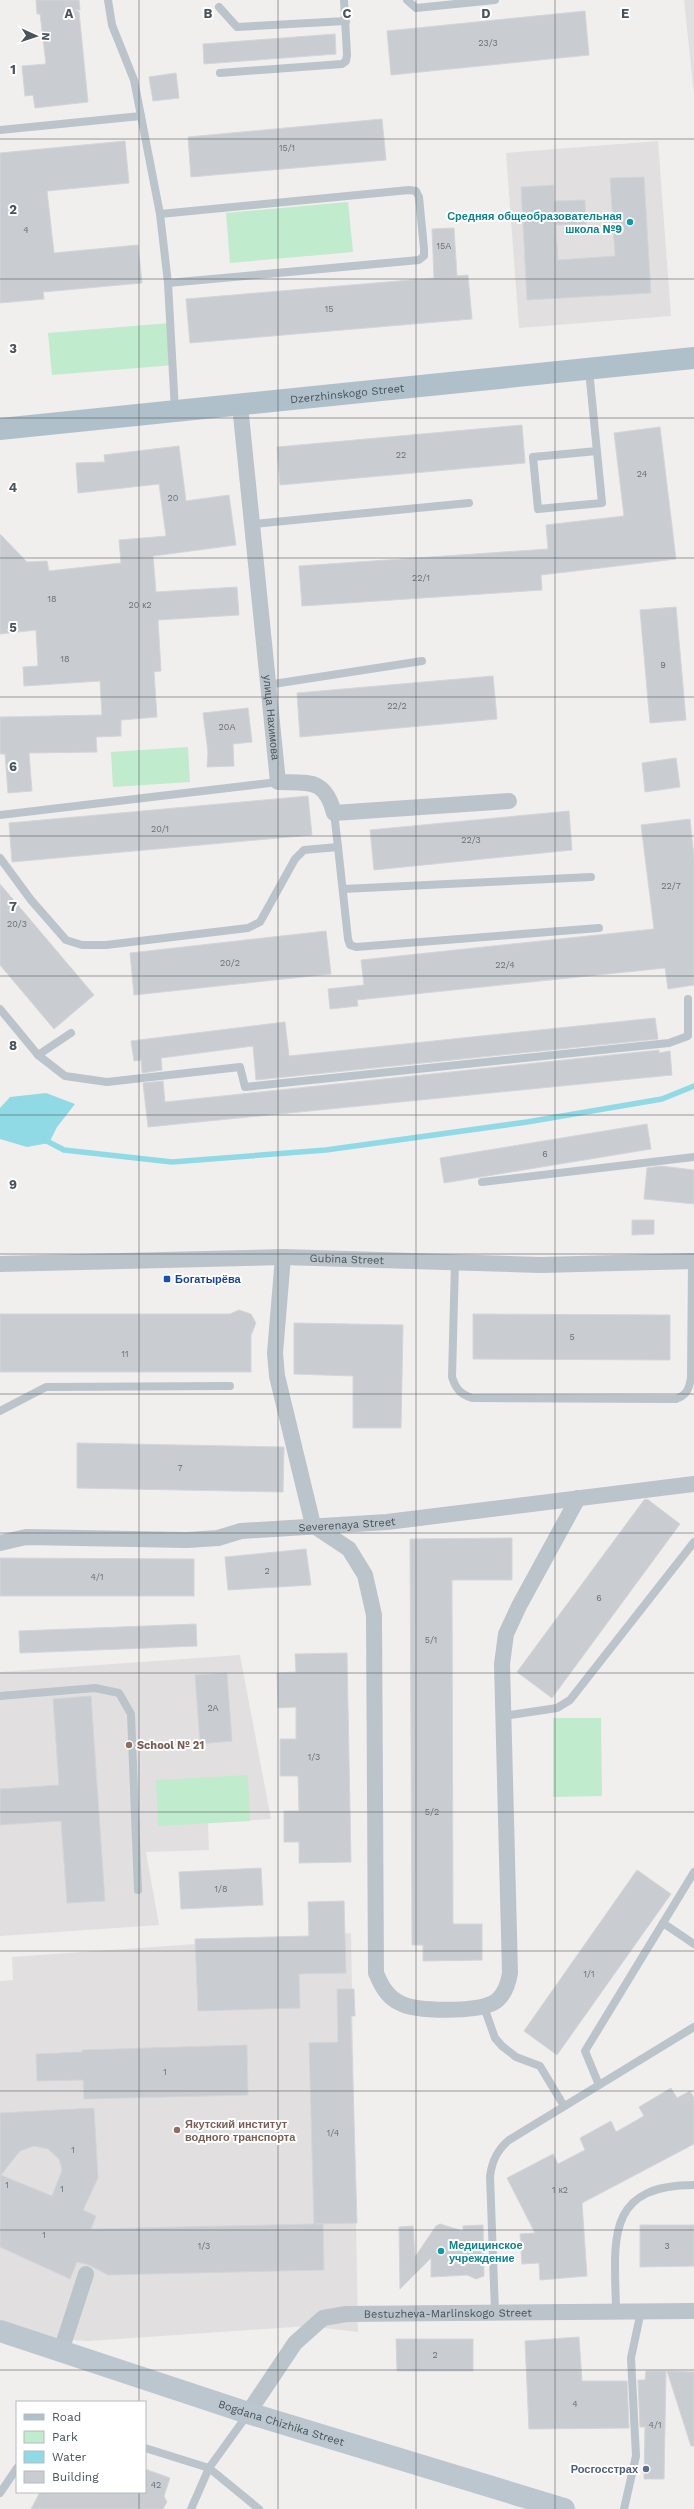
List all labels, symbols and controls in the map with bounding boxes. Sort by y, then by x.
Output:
text: A [65,6,74,21]
text: B [204,6,213,21]
text: C [343,6,352,21]
text: D [481,6,491,21]
text: E [621,6,629,21]
north arrow [16,16,56,56]
text: N [39,32,52,41]
house number: 23/3 [478,38,498,48]
text: 1 [10,62,16,77]
house number: 15/1 [279,143,295,153]
text: 2 [9,202,17,217]
place label: Средняя общеобразовательная школа №9 [447,210,622,236]
marker: Средняя общеобразовательная школа №9 [625,217,635,227]
house number: 4 [23,225,29,235]
house number: 15А [437,241,451,251]
house number: 15 [325,304,333,314]
text: 3 [9,341,17,356]
street label: Dzerzhinskogo Street [289,381,405,406]
house number: 22 [396,450,406,460]
house number: 24 [637,469,648,479]
text: 4 [9,480,18,495]
house number: 20 [168,493,179,503]
house number: 22/1 [412,573,430,583]
house number: 18 [47,594,57,604]
house number: 20 к2 [128,600,152,610]
text: 5 [9,620,17,635]
house number: 18 [60,654,70,664]
house number: 9 [660,660,666,670]
street label: улица Нахимова [261,674,282,761]
house number: 22/2 [387,701,407,711]
house number: 20А [219,722,235,732]
text: 6 [9,759,17,774]
house number: 20/1 [151,824,169,834]
house number: 22/3 [461,835,481,845]
house number: 22/7 [661,881,681,891]
text: 7 [9,899,17,914]
house number: 20/3 [7,919,27,929]
house number: 20/2 [220,958,240,968]
house number: 22/4 [495,960,515,970]
text: 8 [9,1038,17,1053]
house number: 6 [542,1149,548,1159]
text: 9 [9,1177,17,1192]
street label: Gubina Street [310,1251,385,1267]
place label: Богатырёва [175,1273,242,1286]
marker: Богатырёва [162,1274,172,1284]
house number: 5 [569,1332,575,1342]
house number: 11 [121,1349,129,1359]
house number: 7 [177,1463,183,1473]
street label: Severenaya Street [298,1514,397,1534]
house number: 2 [264,1566,270,1576]
house number: 4/1 [91,1572,103,1582]
house number: 6 [596,1593,602,1603]
house number: 5/1 [425,1635,437,1645]
house number: 2А [207,1703,219,1713]
place label: School № 21 [137,1739,204,1752]
marker: School № 21 [124,1740,134,1750]
house number: 1/3 [308,1752,320,1762]
house number: 5/2 [425,1807,439,1817]
house number: 1/8 [215,1884,227,1894]
house number: 1/1 [584,1969,594,1979]
house number: 1 [163,2067,167,2077]
place label: Якутский институт водного транспорта [185,2118,296,2144]
marker: Якутский институт водного транспорта [172,2125,182,2135]
house number: 1/4 [327,2128,340,2138]
house number: 1 [71,2145,75,2155]
house number: 1 [5,2180,9,2190]
house number: 1 [60,2184,64,2194]
house number: 1 к2 [552,2185,568,2195]
house number: 1 [42,2230,46,2240]
place label: Медицинское учреждение [449,2239,523,2265]
house number: 1/3 [198,2241,210,2251]
house number: 3 [664,2241,670,2251]
marker: Медицинское учреждение [436,2246,446,2256]
street label: Bestuzheva-Marlinskogo Street [364,2306,532,2320]
house number: 2 [432,2350,438,2360]
street label: Bogdana Chizhika Street [217,2397,346,2449]
house number: 4 [572,2399,578,2409]
legend [16,2401,146,2493]
text: Road [52,2410,81,2424]
house number: 4/1 [649,2420,661,2430]
text: Park [52,2430,78,2444]
text: Water [52,2450,87,2464]
place label: Росгосстрах [571,2463,639,2476]
marker: Росгосстрах [641,2464,651,2474]
text: Building [52,2470,99,2484]
house number: 42 [151,2480,161,2490]

